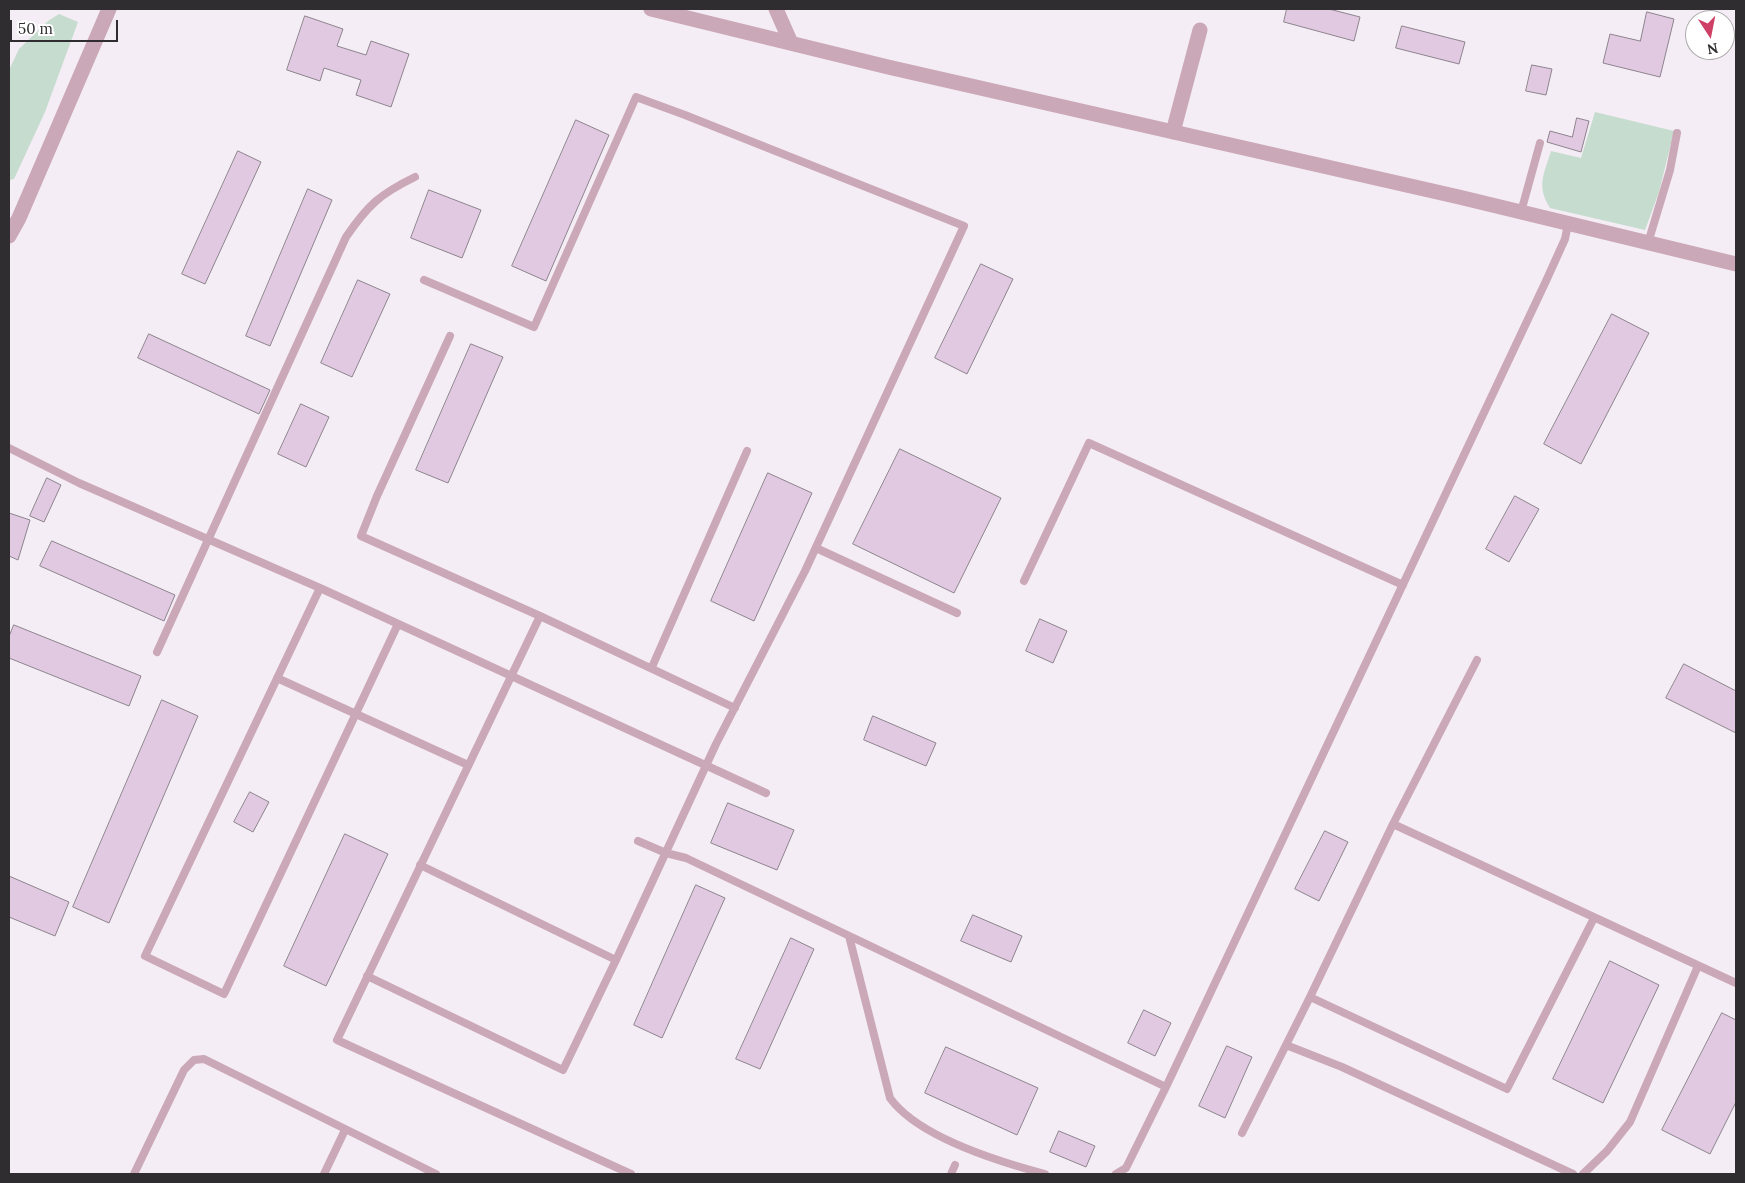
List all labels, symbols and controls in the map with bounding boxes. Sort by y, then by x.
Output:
scale bar [12,10,120,42]
north arrow [1685,10,1735,60]
text: 50 m [18,19,53,38]
text: N [1706,39,1720,59]

